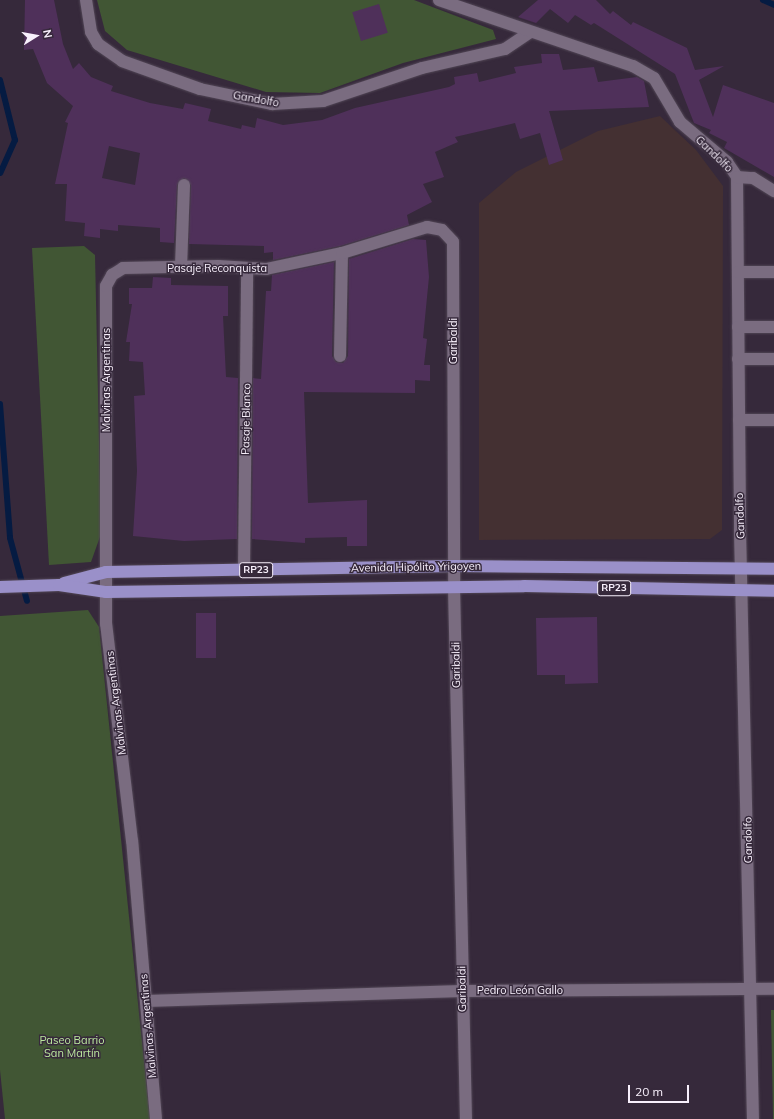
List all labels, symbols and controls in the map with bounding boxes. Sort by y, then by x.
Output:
north arrow [16,16,56,56]
text: N [40,28,55,39]
street label: Gandolfo [232,88,280,110]
street label: Gandolfo [693,133,735,175]
street label: Pasaje Reconquista [167,261,267,275]
street label: Garibaldi [446,318,460,364]
street label: Malvinas Argentinas [99,328,113,432]
street label: Pasaje Blanco [239,383,253,455]
street label: Gandolfo [733,493,747,539]
street label: Avenida Hipólito Yrigoyen [351,559,481,575]
road number: RP23 [239,562,273,578]
road number: RP23 [597,580,631,596]
street label: Garibaldi [449,642,463,688]
street label: Malvinas Argentinas [103,650,129,756]
street label: Gandolfo [741,817,755,863]
street label: Garibaldi [455,966,469,1012]
street label: Malvinas Argentinas [137,973,159,1079]
street label: Pedro León Gallo [477,983,563,997]
park label: Paseo Barrio San Martín [39,1034,105,1060]
scale bar [630,1077,691,1103]
text: 20 m [635,1084,663,1099]

